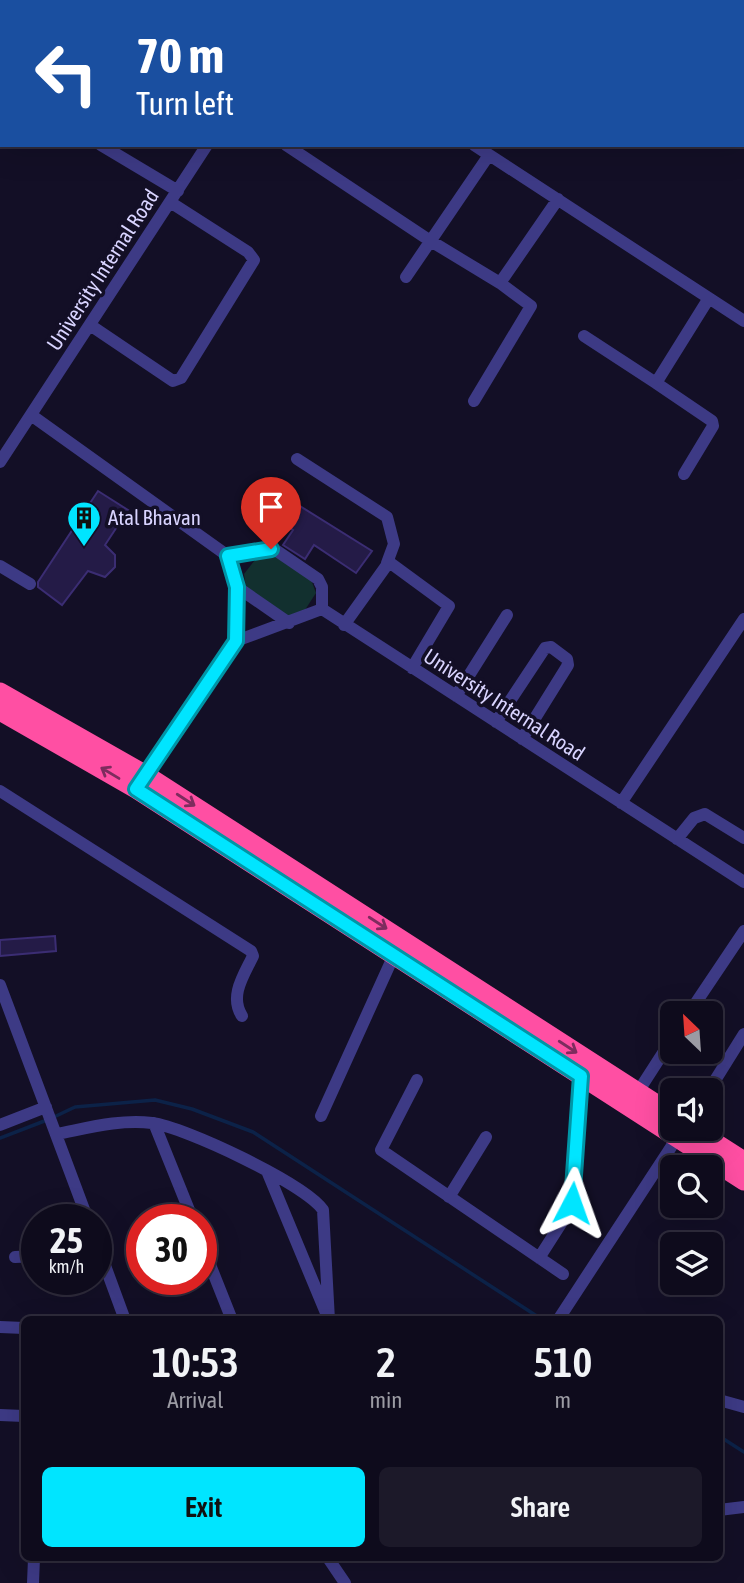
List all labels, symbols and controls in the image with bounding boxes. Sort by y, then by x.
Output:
text: 70 m [136,27,224,83]
icon: left [21,28,112,119]
text: Turn left [136,85,234,122]
street label: University Internal Road [41,185,163,354]
pin [241,477,301,549]
icon: arrive [252,488,290,526]
building icon: Atal Bhavan [65,499,103,548]
place label: Atal Bhavan [108,505,201,529]
street label: University Internal Road [420,643,589,765]
one-way arrow [100,766,120,780]
one-way arrow [176,793,195,807]
one-way arrow [367,916,387,930]
north arrow [660,1001,723,1064]
map controls [660,1001,723,1295]
one-way arrow [558,1039,577,1054]
button: sound [660,1078,723,1141]
button: search [660,1155,723,1218]
position arrow [535,1166,609,1240]
speed limit sign: 30 [126,1204,217,1295]
text: 25 [50,1220,83,1260]
button: layers [660,1232,723,1295]
text: km/h [49,1256,84,1277]
text: 10:53 [152,1338,239,1386]
text: 2 [376,1338,396,1386]
text: 510 [533,1338,592,1386]
text: Arrival [167,1387,223,1413]
text: min [370,1387,403,1413]
text: m [554,1387,571,1413]
button: Exit [42,1467,365,1547]
button: Share [379,1467,702,1547]

